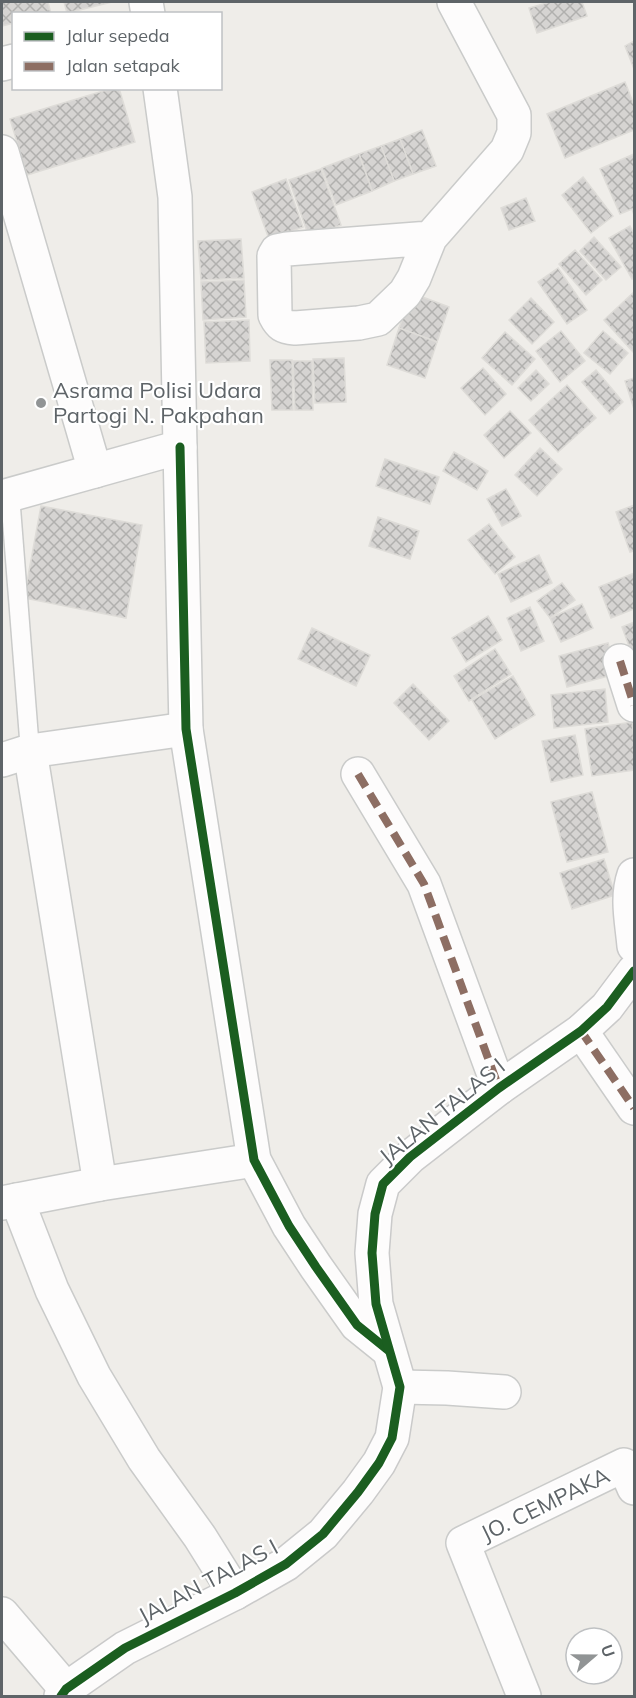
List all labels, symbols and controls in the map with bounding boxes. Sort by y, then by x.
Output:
legend [12,12,222,90]
text: Jalur sepeda [66,24,170,47]
text: Jalan setapak [66,54,180,77]
place label: Asrama Polisi Udara Partogi N. Pakpahan [53,376,264,429]
marker: Asrama Polisi Udara Partogi N. Pakpahan [34,396,48,410]
street label: JALAN TALAS I [373,1052,511,1170]
street label: JO. CEMPAKA [476,1461,614,1547]
street label: JALAN TALAS I [134,1533,282,1629]
north arrow [564,1626,624,1686]
text: U [597,1642,620,1660]

